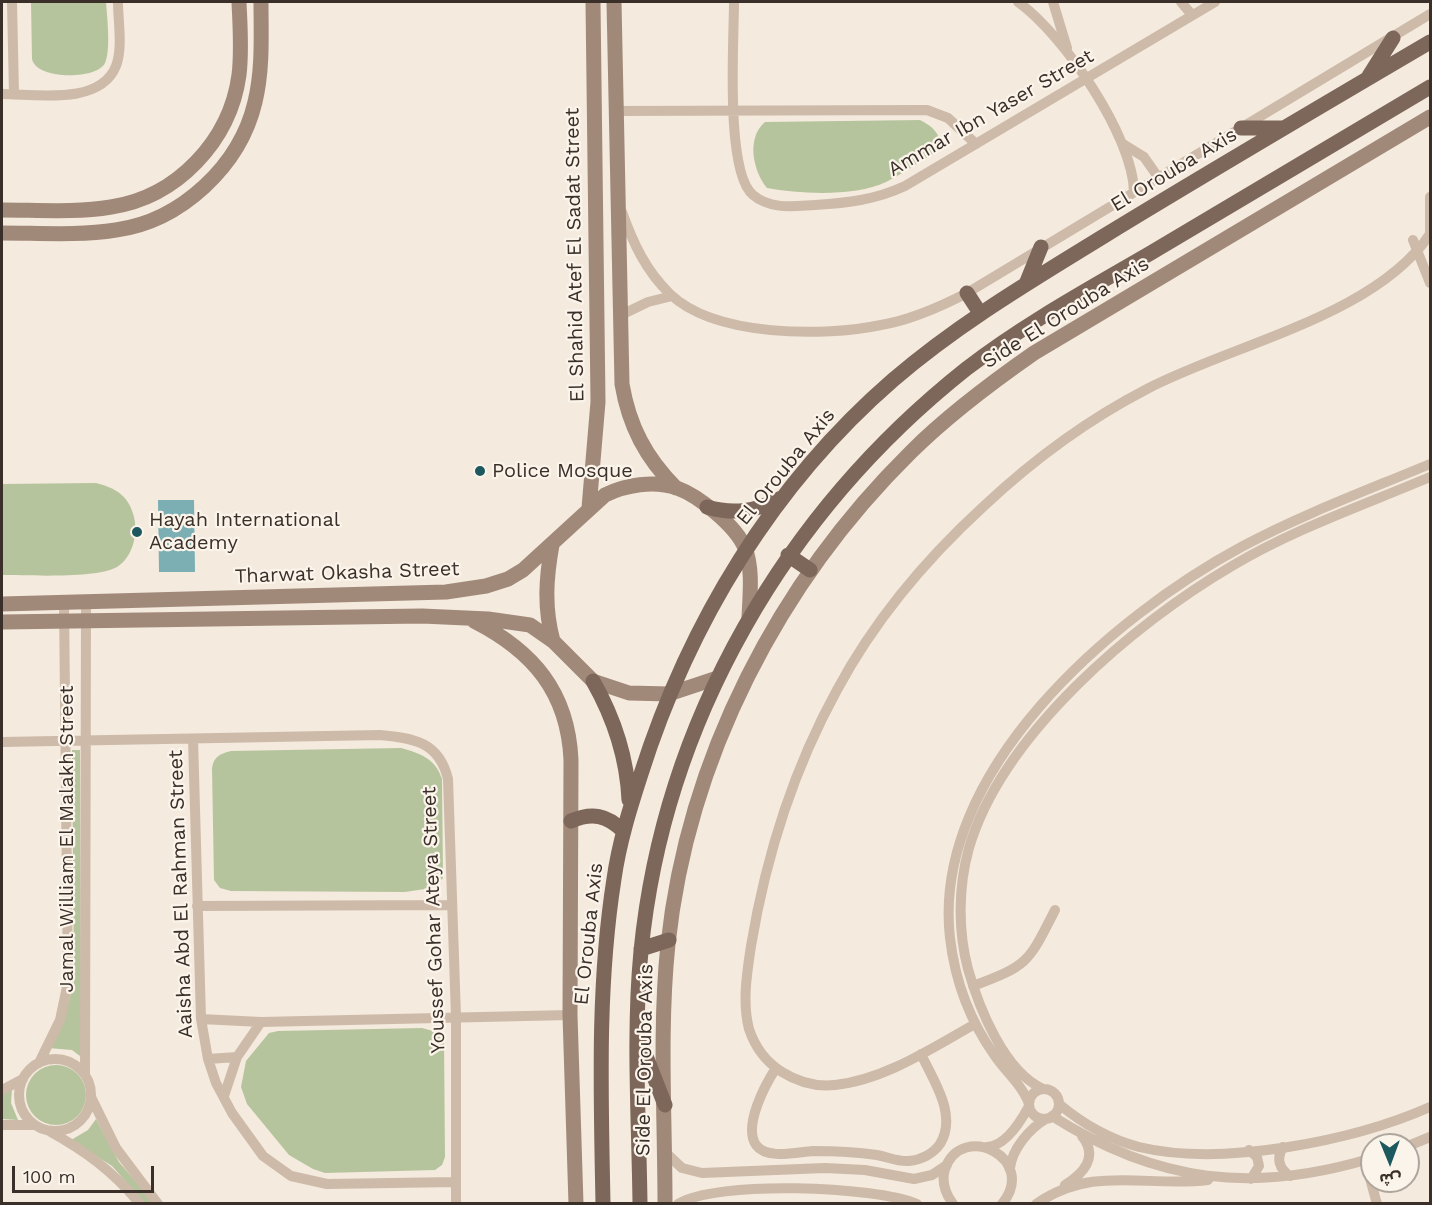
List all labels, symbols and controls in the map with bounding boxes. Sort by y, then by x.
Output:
street label: Ammar Ibn Yaser Street [884,44,1098,182]
street label: El Shahid Atef El Sadat Street [560,107,590,403]
street label: El Orouba Axis [1106,123,1242,217]
street label: Side El Orouba Axis [978,252,1154,374]
street label: El Orouba Axis [732,404,840,530]
place label: Police Mosque [492,459,633,483]
marker: Police Mosque [473,464,487,478]
place label: Hayah International Academy [149,508,340,555]
marker: Hayah International Academy [130,525,144,539]
street label: Tharwat Okasha Street [234,557,460,589]
street label: Jamal William El Malakh Street [55,685,79,993]
street label: Aaisha Abd El Rahman Street [164,749,198,1039]
street label: Youssef Gohar Ateya Street [417,786,451,1054]
street label: El Orouba Axis [570,862,608,1006]
street label: Side El Orouba Axis [631,964,659,1156]
north arrow [1360,1133,1420,1193]
scale bar [15,1154,158,1192]
text: 100 m [23,1166,76,1187]
text: ش [1379,1170,1401,1189]

